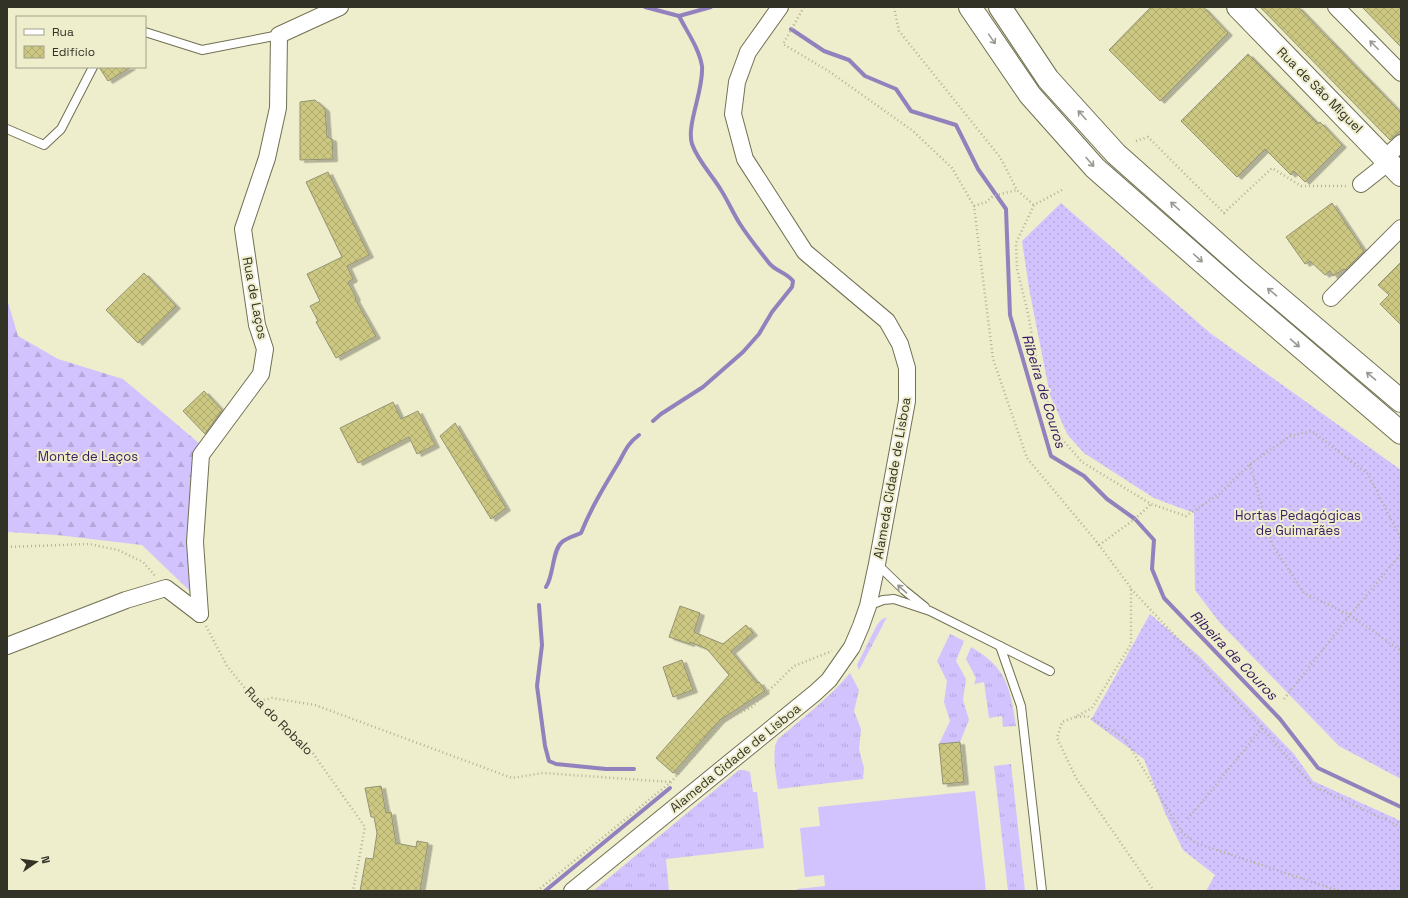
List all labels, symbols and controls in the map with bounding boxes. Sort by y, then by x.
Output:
legend [16,16,146,68]
text: Rua [52,24,74,40]
one-way arrow [988,33,996,44]
one-way arrow [1369,40,1378,50]
street label: Rua de São Miguel [1273,43,1367,137]
text: Edifício [52,44,95,60]
one-way arrow [1077,110,1086,121]
one-way arrow [1086,157,1095,168]
one-way arrow [1170,201,1180,210]
one-way arrow [1192,254,1203,263]
street label: Rua de Laços [239,255,271,341]
one-way arrow [1267,287,1278,296]
water label: Ribeira de Couros [1018,332,1070,451]
one-way arrow [1290,339,1300,348]
one-way arrow [1366,372,1377,381]
street label: Alameda Cidade de Lisboa [869,395,915,560]
park label: Monte de Laços [38,448,138,465]
park label: Hortas Pedagógicas de Guimarães [1235,507,1361,539]
one-way arrow [898,585,908,594]
water label: Ribeira de Couros [1187,606,1282,704]
street label: Rua do Robalo [241,683,317,759]
street label: Alameda Cidade de Lisboa [666,699,804,816]
north arrow [16,842,56,882]
text: N [38,855,53,865]

